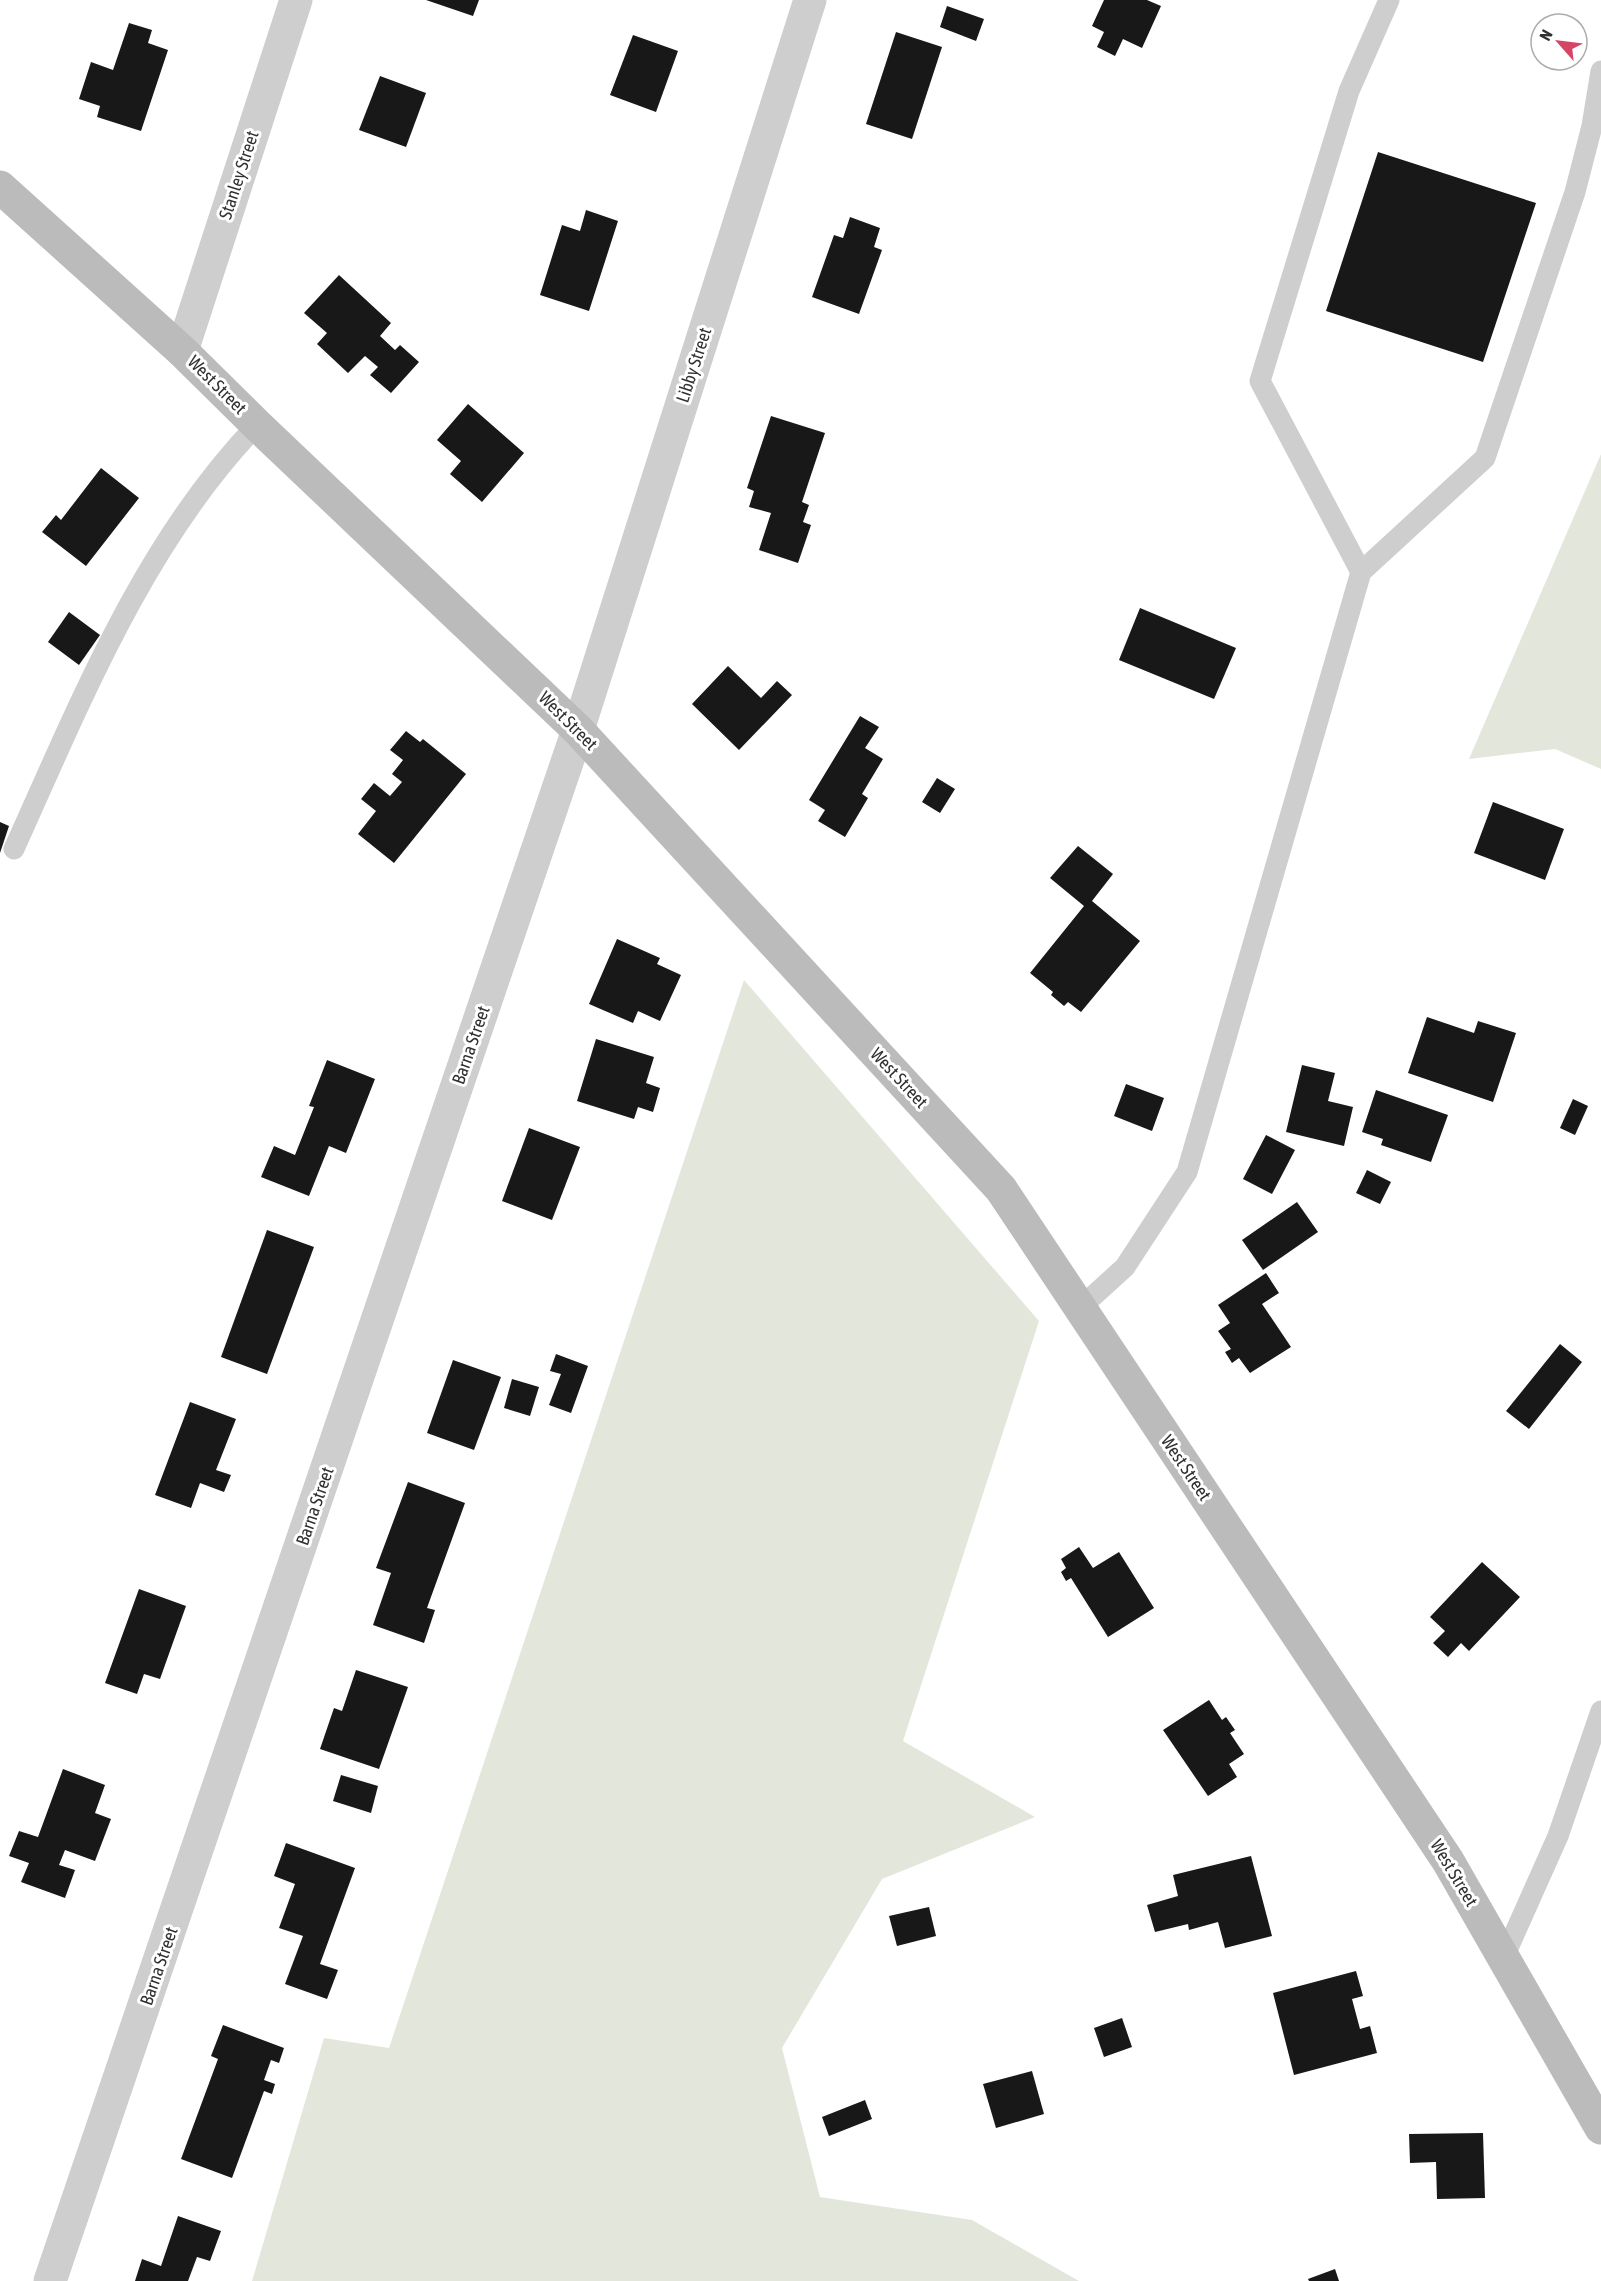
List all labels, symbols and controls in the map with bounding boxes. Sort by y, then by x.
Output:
north arrow [1529,12,1589,72]
text: N [1536,27,1556,43]
street label: Stanley Street [214,128,263,222]
street label: Libby Street [672,325,715,405]
street label: West Street [184,351,251,418]
street label: West Street [535,687,602,754]
street label: Barna Street [447,1003,494,1087]
street label: West Street [866,1043,932,1112]
street label: West Street [1157,1431,1216,1504]
street label: Barna Street [291,1464,338,1548]
street label: West Street [1426,1836,1483,1910]
street label: Barna Street [135,1924,182,2008]

